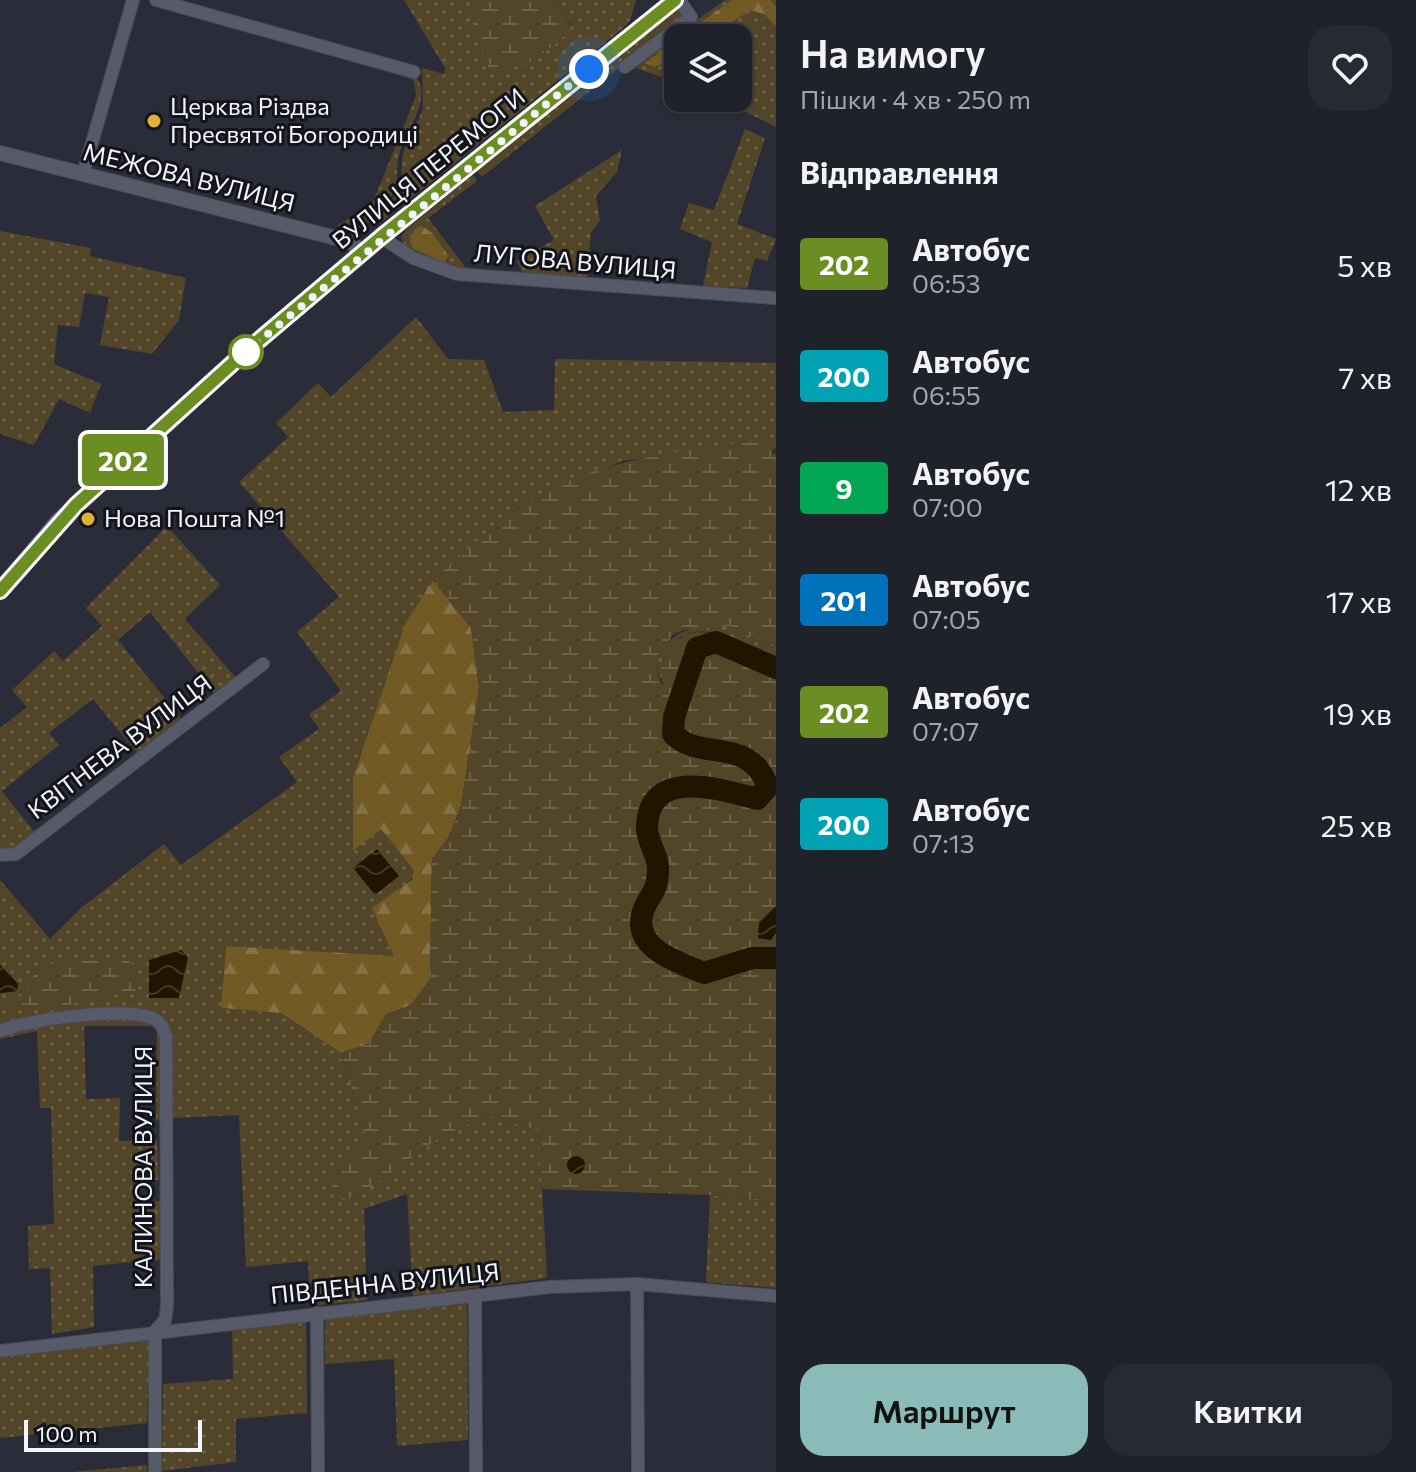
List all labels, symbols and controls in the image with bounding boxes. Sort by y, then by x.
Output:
map controls [664,24,752,112]
button: layers [664,24,752,112]
button: heart [1308,26,1392,110]
text: На вимогу [800,29,986,76]
your location [569,49,609,89]
street label: ВУЛИЦЯ ПЕРЕМОГИ [326,81,530,254]
text: Пішки · 4 хв · 250 m [800,83,1031,114]
place label: Церква Різдва Пресвятої Богородиці [170,91,418,148]
marker: Церква Різдва Пресвятої Богородиці [145,112,163,130]
street label: МЕЖОВА ВУЛИЦЯ [81,136,298,217]
text: Відправлення [800,153,999,190]
text: Автобус [912,230,1030,267]
street label: ЛУГОВА ВУЛИЦЯ [473,237,677,284]
text: 5 хв [1337,246,1392,283]
text: 202 [819,247,869,281]
text: 06:53 [912,267,981,298]
unlabelled marker [229,335,263,369]
text: Автобус [912,342,1030,379]
text: 7 хв [1339,358,1392,395]
text: 200 [818,359,870,393]
text: 06:55 [912,379,981,410]
line badge: 202 [77,434,169,486]
text: 202 [98,443,148,477]
text: Автобус [912,454,1030,491]
text: 12 хв [1325,470,1392,507]
text: 9 [835,471,853,505]
text: 07:00 [912,491,983,522]
place label: Нова Пошта №1 [104,503,285,532]
marker: Нова Пошта №1 [79,510,97,528]
text: Автобус [912,566,1030,603]
text: 17 хв [1326,582,1392,619]
text: 201 [820,583,868,617]
text: 07:05 [912,603,981,634]
street label: КВІТНЕВА ВУЛИЦЯ [22,667,217,824]
text: Автобус [912,678,1030,715]
text: 19 хв [1323,694,1392,731]
text: 202 [819,695,869,729]
text: 07:07 [912,715,979,746]
text: Автобус [912,790,1030,827]
text: 25 хв [1321,806,1392,843]
text: 200 [818,807,870,841]
text: 07:13 [912,827,975,858]
street label: КАЛИНОВА ВУЛИЦЯ [128,1046,157,1288]
street label: ПІВДЕННА ВУЛИЦЯ [269,1256,501,1309]
button: Маршрут [800,1364,1088,1456]
button: Квитки [1104,1364,1392,1456]
scale bar [24,1416,202,1452]
text: 100 m [36,1420,98,1447]

